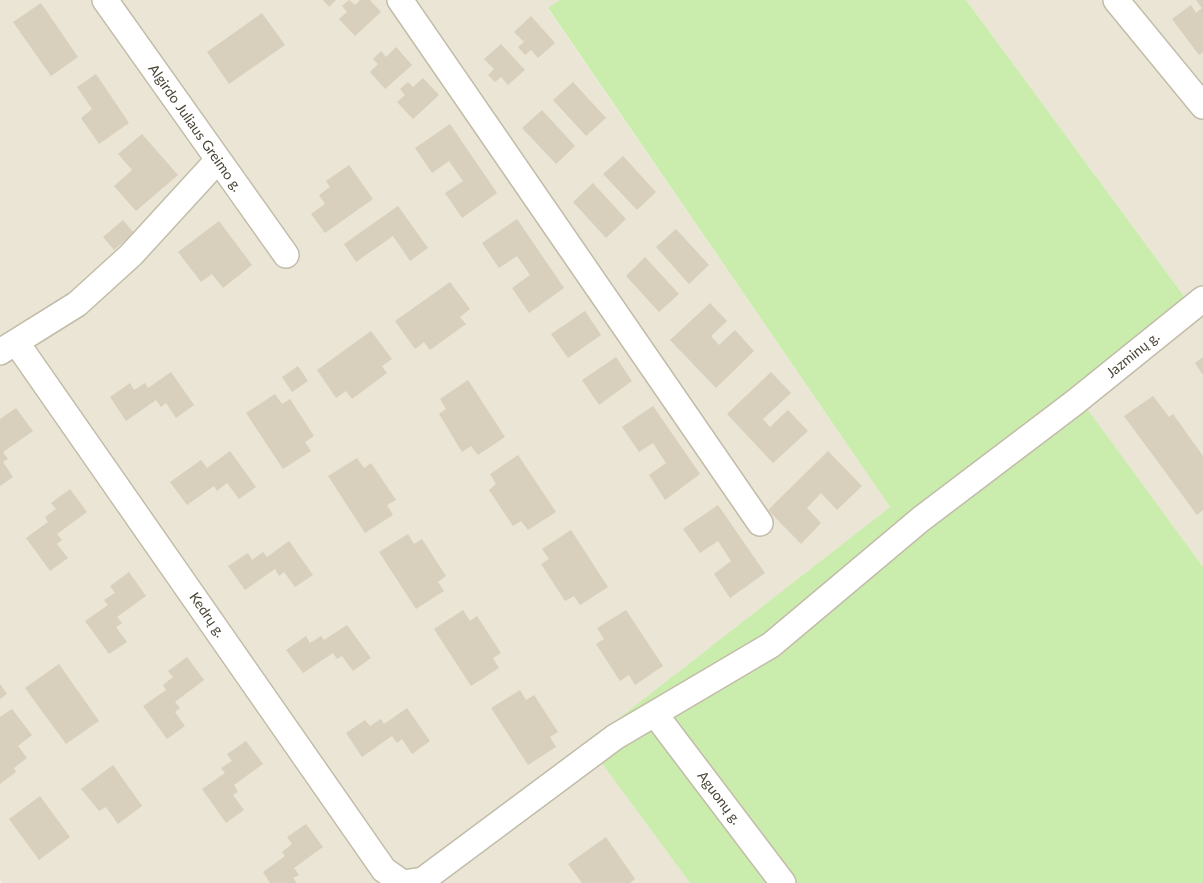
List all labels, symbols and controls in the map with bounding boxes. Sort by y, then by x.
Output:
street label: Algirdo Juliaus Greimo g. [145,61,245,195]
street label: Jazminų g. [1103,328,1163,382]
street label: Kedrų g. [185,589,229,641]
street label: Aguonų g. [694,768,744,828]

